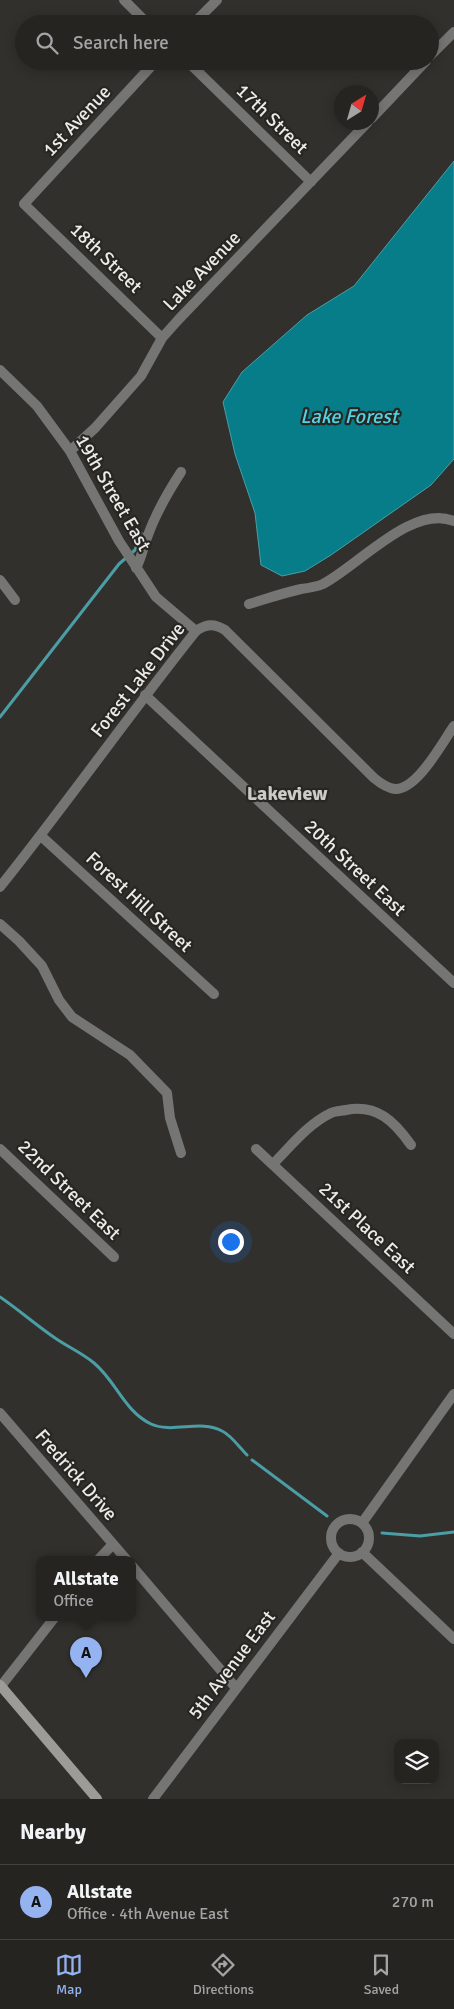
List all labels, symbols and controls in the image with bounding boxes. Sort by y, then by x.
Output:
search box [15,15,439,70]
icon: search [33,29,61,57]
text: Search here [73,31,169,55]
street label: 17th Street [231,79,313,160]
street label: 1st Avenue [38,80,116,162]
north arrow [334,85,379,130]
street label: 18th Street [65,218,147,299]
street label: Lake Avenue [158,226,246,316]
water label: Lake Forest [300,404,400,429]
street label: 19th Street East [70,430,156,556]
street label: Forest Lake Drive [86,618,190,742]
district label: Lakeview [247,781,328,806]
street label: 20th Street East [299,815,411,922]
street label: Forest Hill Street [81,846,198,958]
street label: 22nd Street East [12,1135,126,1245]
street label: 21st Place East [314,1177,421,1279]
your location [218,1229,244,1255]
street label: Fredrick Drive [30,1424,122,1526]
popup [36,1556,136,1621]
text: Allstate [53,1567,119,1591]
text: Office [53,1591,94,1611]
street label: 5th Avenue East [183,1605,281,1724]
pin: A [70,1637,102,1678]
map controls [394,1739,439,1784]
button: layers [394,1739,439,1784]
text: Nearby [20,1819,86,1845]
text: Allstate [67,1880,132,1904]
text: A [31,1892,41,1912]
text: 270 m [392,1892,434,1912]
text: Office · 4th Avenue East [67,1904,229,1924]
tab: Map [55,1951,83,1998]
tab: Directions [193,1951,254,1998]
tab: Saved [364,1951,399,1998]

